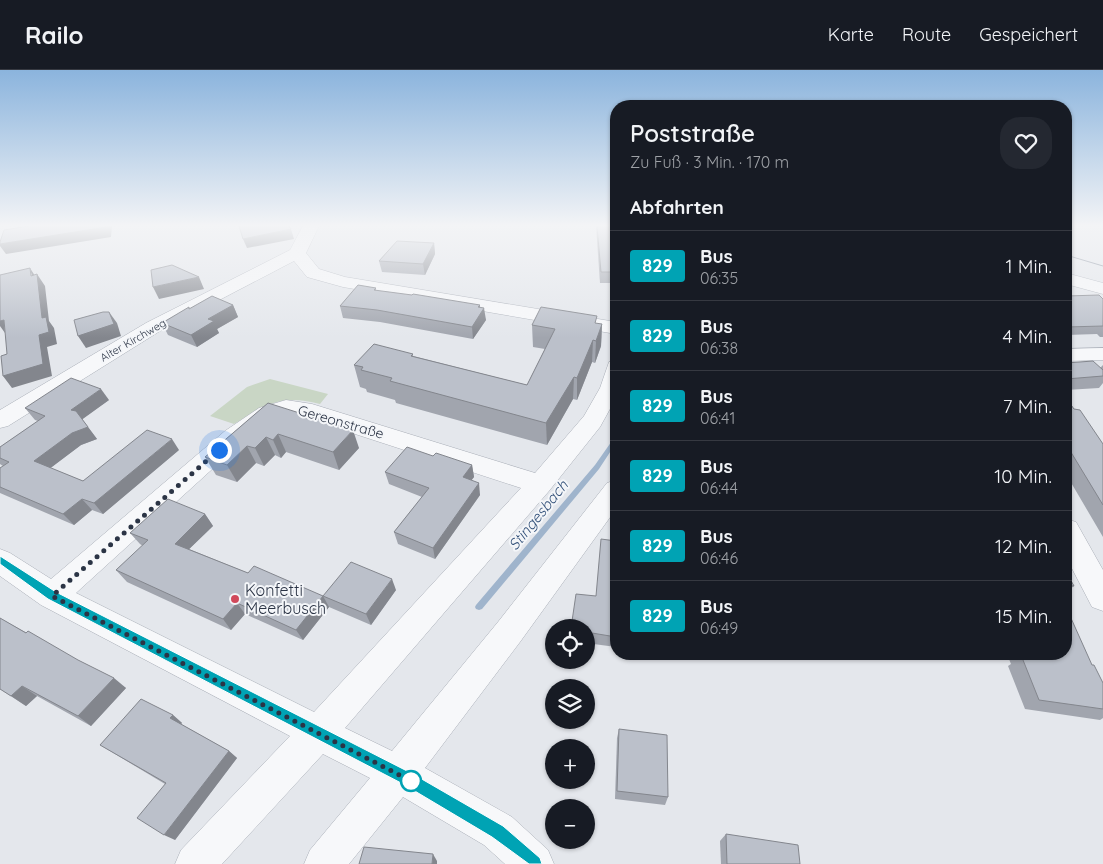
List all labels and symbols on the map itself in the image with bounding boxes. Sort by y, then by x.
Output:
street label: Alter Kirchweg [98,315,168,365]
street label: Gereonstraße [296,401,386,443]
your location [207,438,232,463]
water label: Stingesbach [504,476,572,554]
place label: Konfetti Meerbusch [245,580,326,618]
marker: Konfetti Meerbusch [229,593,241,605]
unlabelled marker [400,770,422,792]

